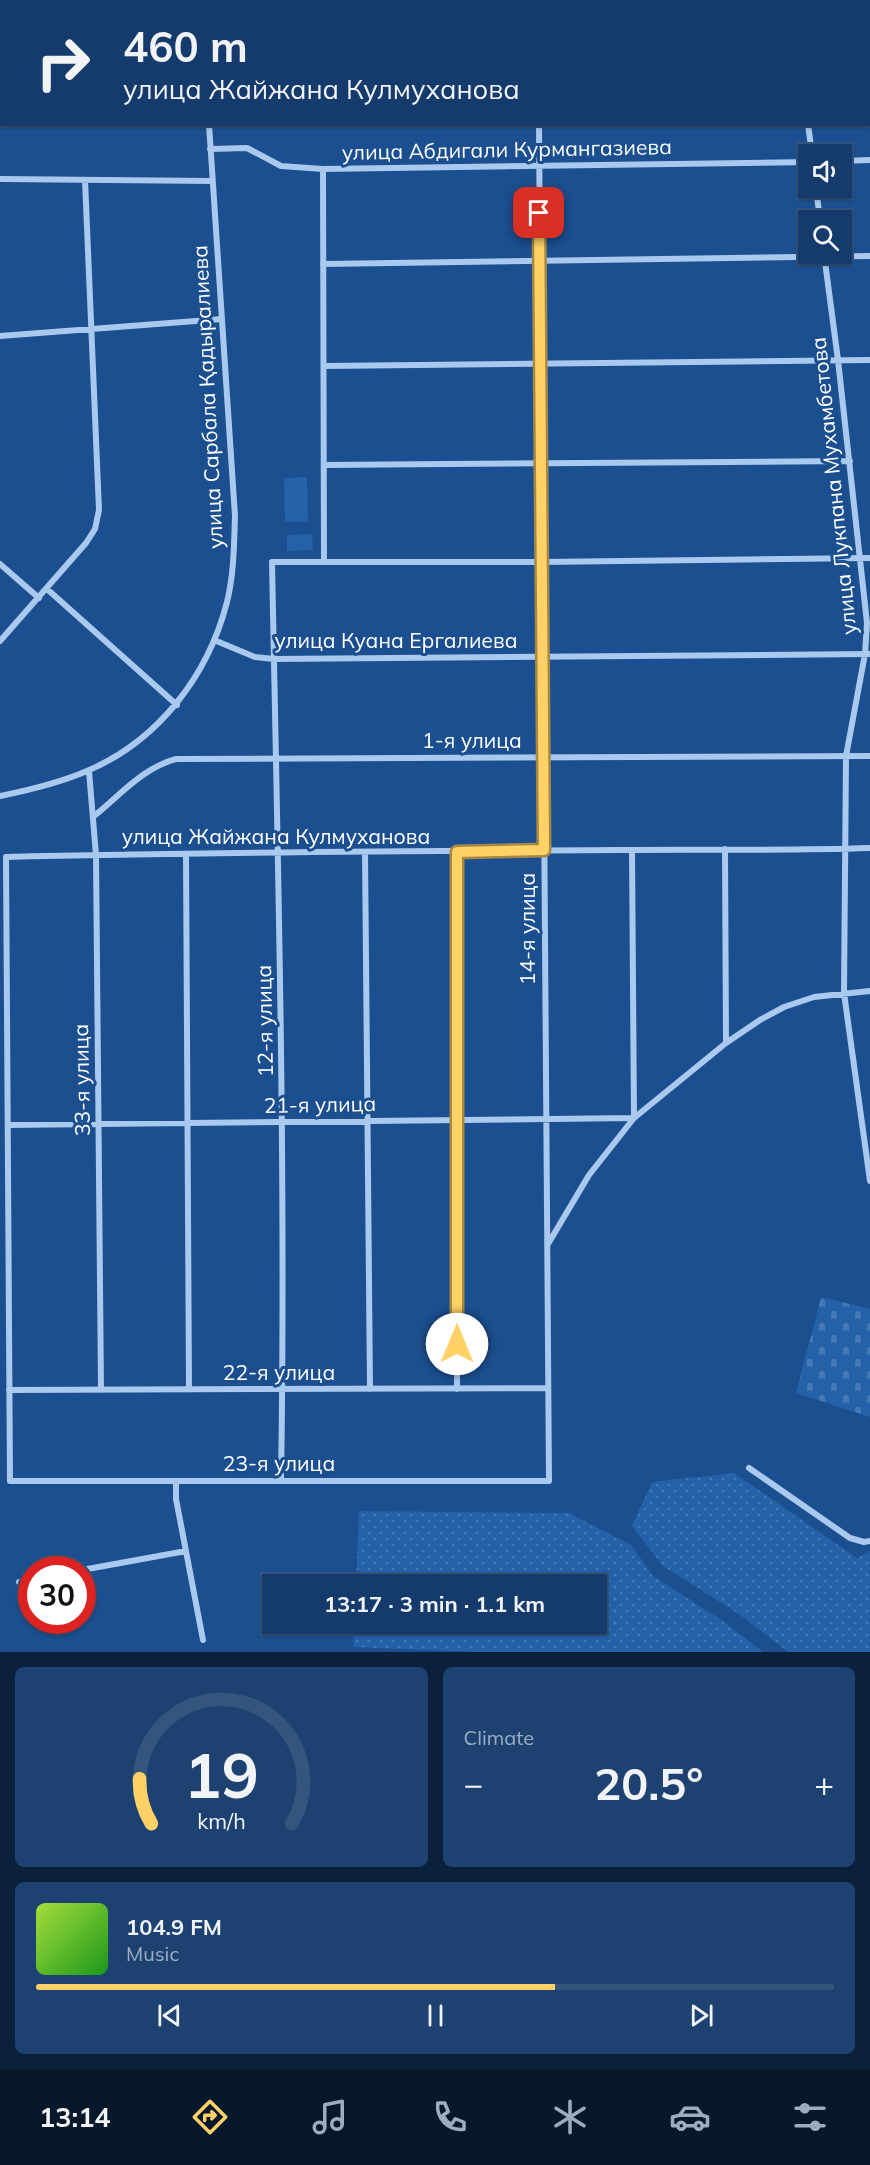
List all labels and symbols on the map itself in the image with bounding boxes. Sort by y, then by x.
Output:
street label: улица Абдигали Курмангазиева [342,133,672,165]
pin [513,187,564,238]
street label: улица Сарбала Қадыралиева [186,244,228,550]
street label: улица Лукпана Мухамбетова [804,336,862,636]
street label: улица Куана Ергалиева [274,627,518,653]
street label: 1-я улица [422,727,522,753]
street label: улица Жайжана Кулмуханова [122,823,430,849]
street label: 14-я улица [514,873,540,985]
street label: 12-я улица [250,965,278,1077]
street label: 33-я улица [67,1024,95,1136]
street label: 21-я улица [264,1090,376,1118]
position arrow [425,1312,489,1376]
street label: 22-я улица [223,1359,335,1385]
street label: 23-я улица [223,1450,335,1476]
speed limit sign: 30 [18,1556,96,1634]

